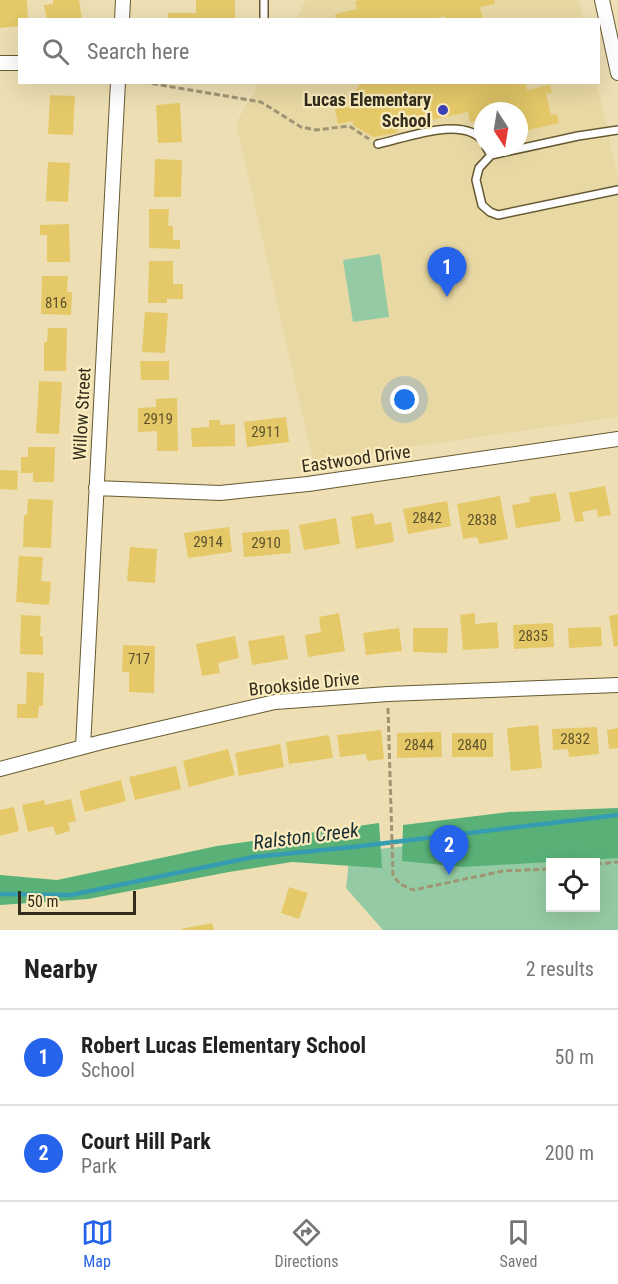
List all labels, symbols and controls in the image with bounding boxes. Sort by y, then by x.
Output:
search box [18,18,600,84]
icon: search [39,35,72,68]
text: Search here [87,39,189,64]
place label: Lucas Elementary School [304,89,431,131]
north arrow [474,102,528,156]
marker: Lucas Elementary School [436,103,450,117]
pin: 1 [428,248,466,297]
house number: 816 [45,294,67,312]
street label: Willow Street [69,367,94,461]
your location [390,385,419,414]
house number: 2919 [143,410,173,428]
house number: 2911 [251,423,281,441]
street label: Eastwood Drive [300,440,412,477]
house number: 2842 [412,509,442,527]
house number: 2838 [467,511,497,529]
house number: 2914 [193,533,223,551]
house number: 2910 [251,534,281,552]
house number: 2835 [518,627,548,645]
house number: 717 [128,650,150,668]
street label: Brookside Drive [248,667,360,700]
house number: 2832 [560,730,590,748]
house number: 2844 [404,736,434,754]
house number: 2840 [457,736,487,754]
water label: Ralston Creek [252,817,361,854]
pin: 2 [430,826,468,875]
map controls [546,858,600,912]
button: locate [546,858,600,912]
scale bar [18,888,136,916]
text: 50 m [27,892,59,911]
text: Nearby [24,954,98,984]
text: 2 results [526,957,594,981]
text: Robert Lucas Elementary School [81,1033,366,1058]
text: 1 [38,1045,49,1069]
text: 50 m [555,1045,594,1069]
text: School [81,1058,135,1082]
text: Court Hill Park [81,1129,211,1154]
text: 2 [38,1141,49,1165]
text: 200 m [545,1141,594,1165]
text: Park [81,1154,117,1178]
tab: Map [81,1216,114,1271]
tab: Directions [275,1216,338,1271]
tab: Saved [499,1216,537,1271]

